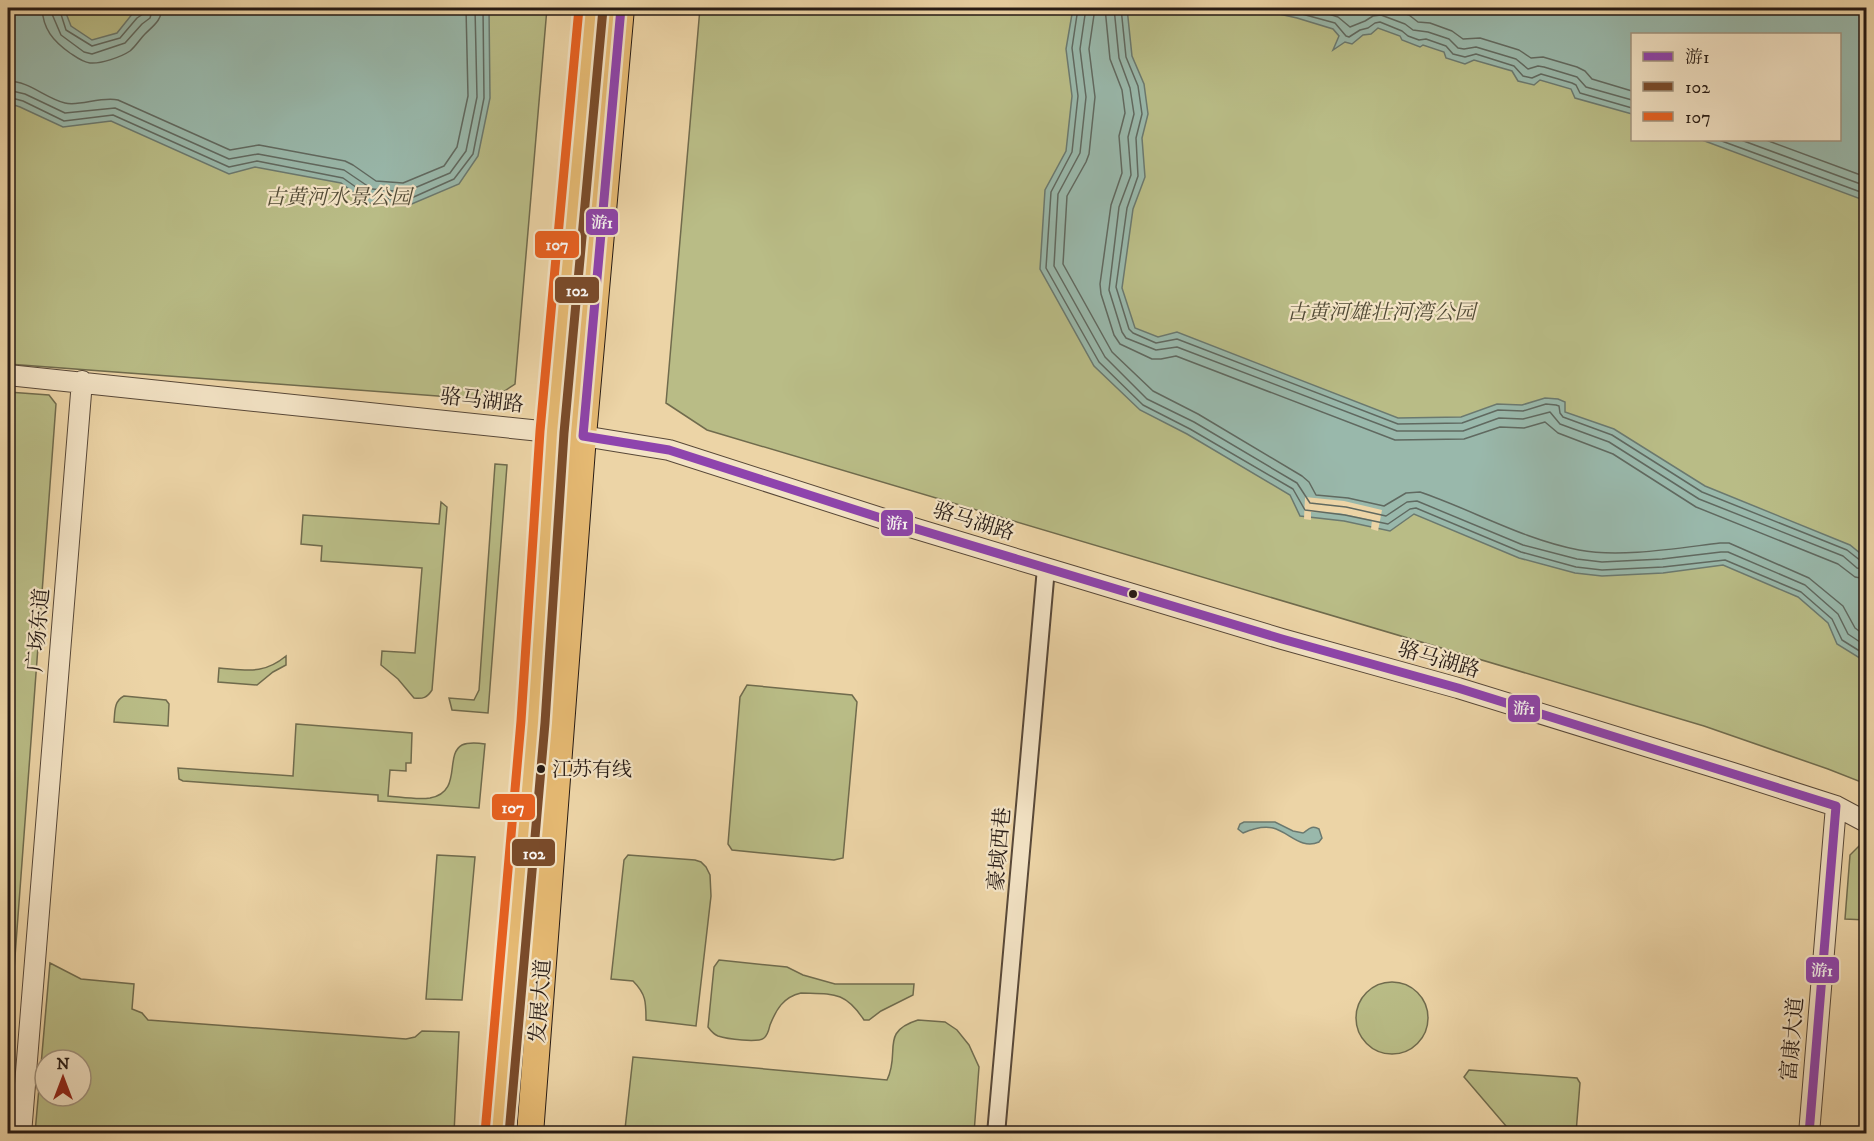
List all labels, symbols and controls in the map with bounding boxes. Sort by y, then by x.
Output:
legend [1631,33,1841,141]
text: 游1 [1685,47,1710,69]
text: 102 [1685,77,1710,99]
text: 107 [1685,107,1711,129]
park label: 古黄河水景公园 [265,185,414,211]
line badge: 游1 [585,208,619,236]
text: 游1 [591,213,613,233]
line badge: 107 [534,230,580,259]
text: 107 [546,235,568,255]
line badge: 102 [554,276,600,304]
text: 102 [566,281,589,301]
park label: 古黄河雄壮河湾公园 [1287,300,1478,326]
street label: 骆马湖路 [439,384,525,418]
street label: 骆马湖路 [930,497,1018,547]
line badge: 游1 [880,509,914,537]
text: 游1 [886,514,908,534]
street label: 广场东道 [22,587,56,673]
unlabelled marker [1127,588,1139,600]
street label: 骆马湖路 [1395,636,1483,684]
line badge: 游1 [1507,694,1541,723]
text: 游1 [1513,699,1535,719]
place label: 江苏有线 [552,758,632,783]
marker: 江苏有线 [535,763,547,775]
line badge: 107 [491,793,536,821]
text: 107 [502,798,524,818]
street label: 豪域西巷 [983,806,1017,892]
line badge: 102 [511,838,556,867]
text: 102 [523,844,546,864]
line badge: 游1 [1805,956,1840,984]
street label: 发展大道 [525,958,557,1044]
text: 游1 [1811,961,1833,981]
street label: 富康大道 [1776,996,1810,1082]
north arrow [33,1048,93,1108]
text: N [56,1054,70,1074]

